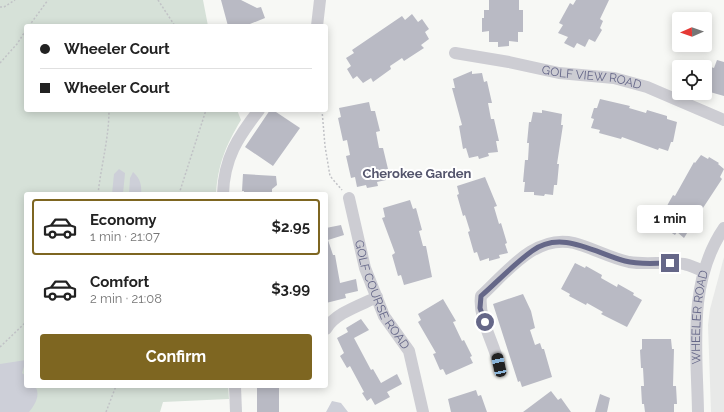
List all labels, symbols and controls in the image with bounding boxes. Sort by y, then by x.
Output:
north arrow [672,12,712,52]
map controls [672,12,712,100]
text: Wheeler Court [64,40,170,58]
button: locate [672,60,712,100]
street label: GOLF VIEW ROAD [540,62,644,92]
text: Wheeler Court [64,79,170,97]
district label: Cherokee Garden [363,166,472,181]
callout: 1 min [637,205,703,233]
icon: car [42,209,78,245]
text: Economy [90,211,157,229]
text: 1 min [654,211,686,226]
text: $2.95 [272,218,310,236]
text: 1 min · 21:07 [90,229,160,244]
street label: GOLF COURSE ROAD [352,239,413,352]
route end [661,254,679,272]
street label: WHEELER ROAD [689,268,711,364]
icon: car [42,271,78,307]
text: Comfort [90,273,149,291]
text: $3.99 [271,280,310,298]
text: 2 min · 21:08 [90,291,162,306]
route start [476,313,494,331]
button: Confirm [40,334,312,380]
car [491,352,507,378]

